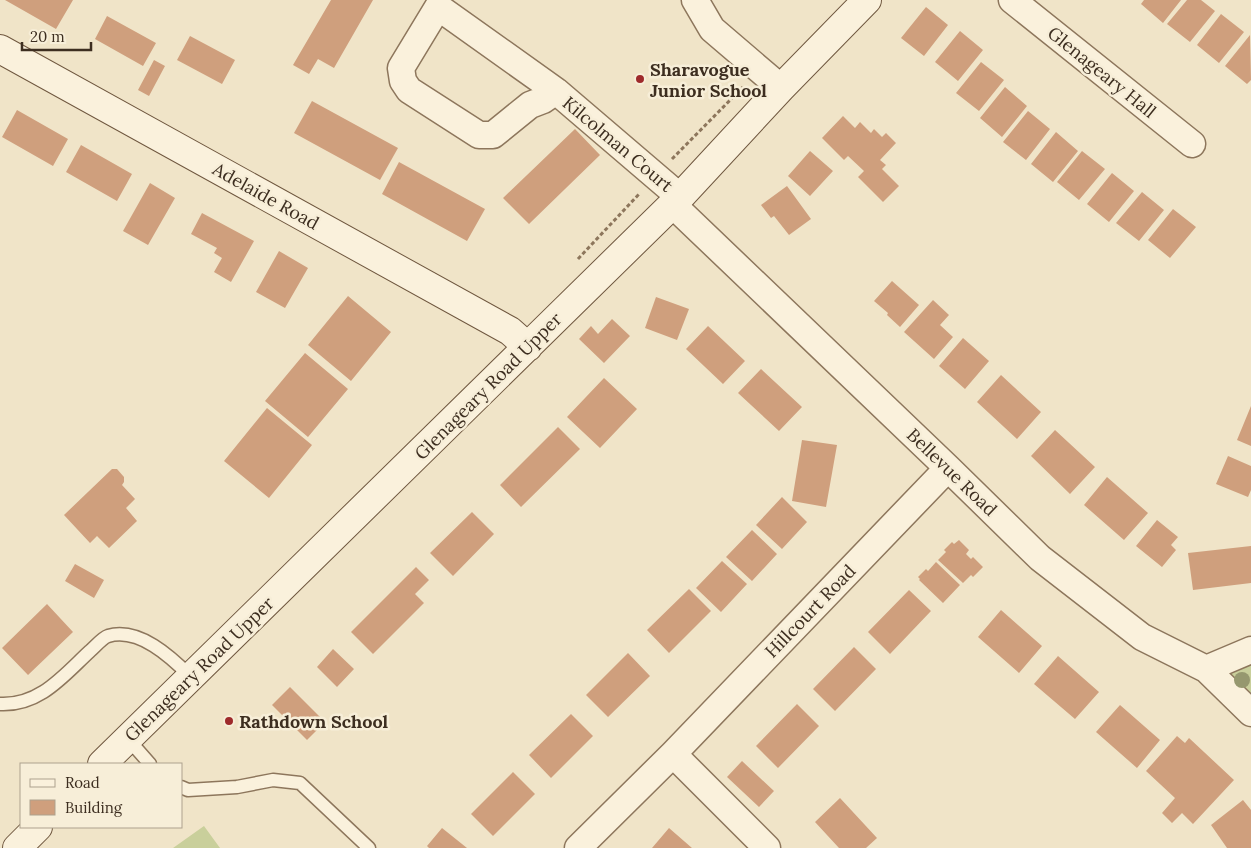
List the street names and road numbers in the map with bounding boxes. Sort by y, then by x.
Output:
street label: Glenageary Hall [1043,21,1161,123]
street label: Kilcolman Court [558,91,678,197]
street label: Adelaide Road [208,157,323,235]
street label: Glenageary Road Upper [410,307,567,464]
street label: Bellevue Road [902,423,1002,521]
street label: Hillcourt Road [760,559,860,662]
street label: Glenageary Road Upper [119,592,279,746]

